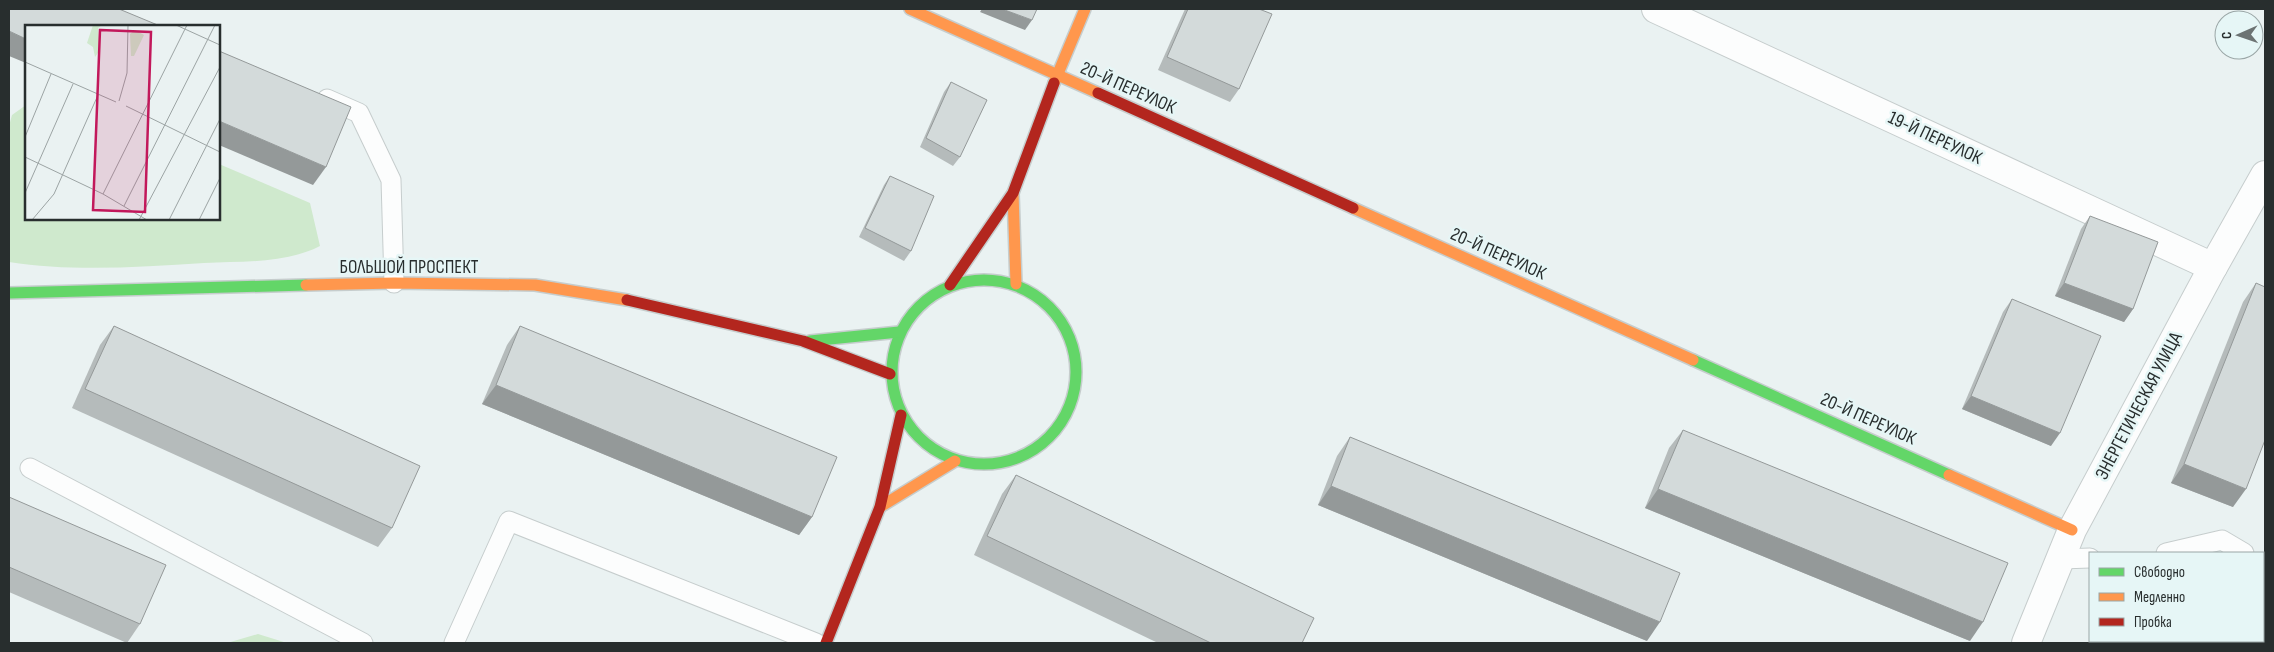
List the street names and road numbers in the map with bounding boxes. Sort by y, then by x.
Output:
street label: 20-Й ПЕРЕУЛОК [1077,57,1180,119]
street label: 19-Й ПЕРЕУЛОК [1884,106,1986,170]
street label: 20-Й ПЕРЕУЛОК [1447,223,1550,285]
street label: БОЛЬШОЙ ПРОСПЕКТ [340,256,479,279]
street label: ЭНЕРГЕТИЧЕСКАЯ УЛИЦА [2090,328,2188,484]
street label: 20-Й ПЕРЕУЛОК [1817,388,1920,450]

